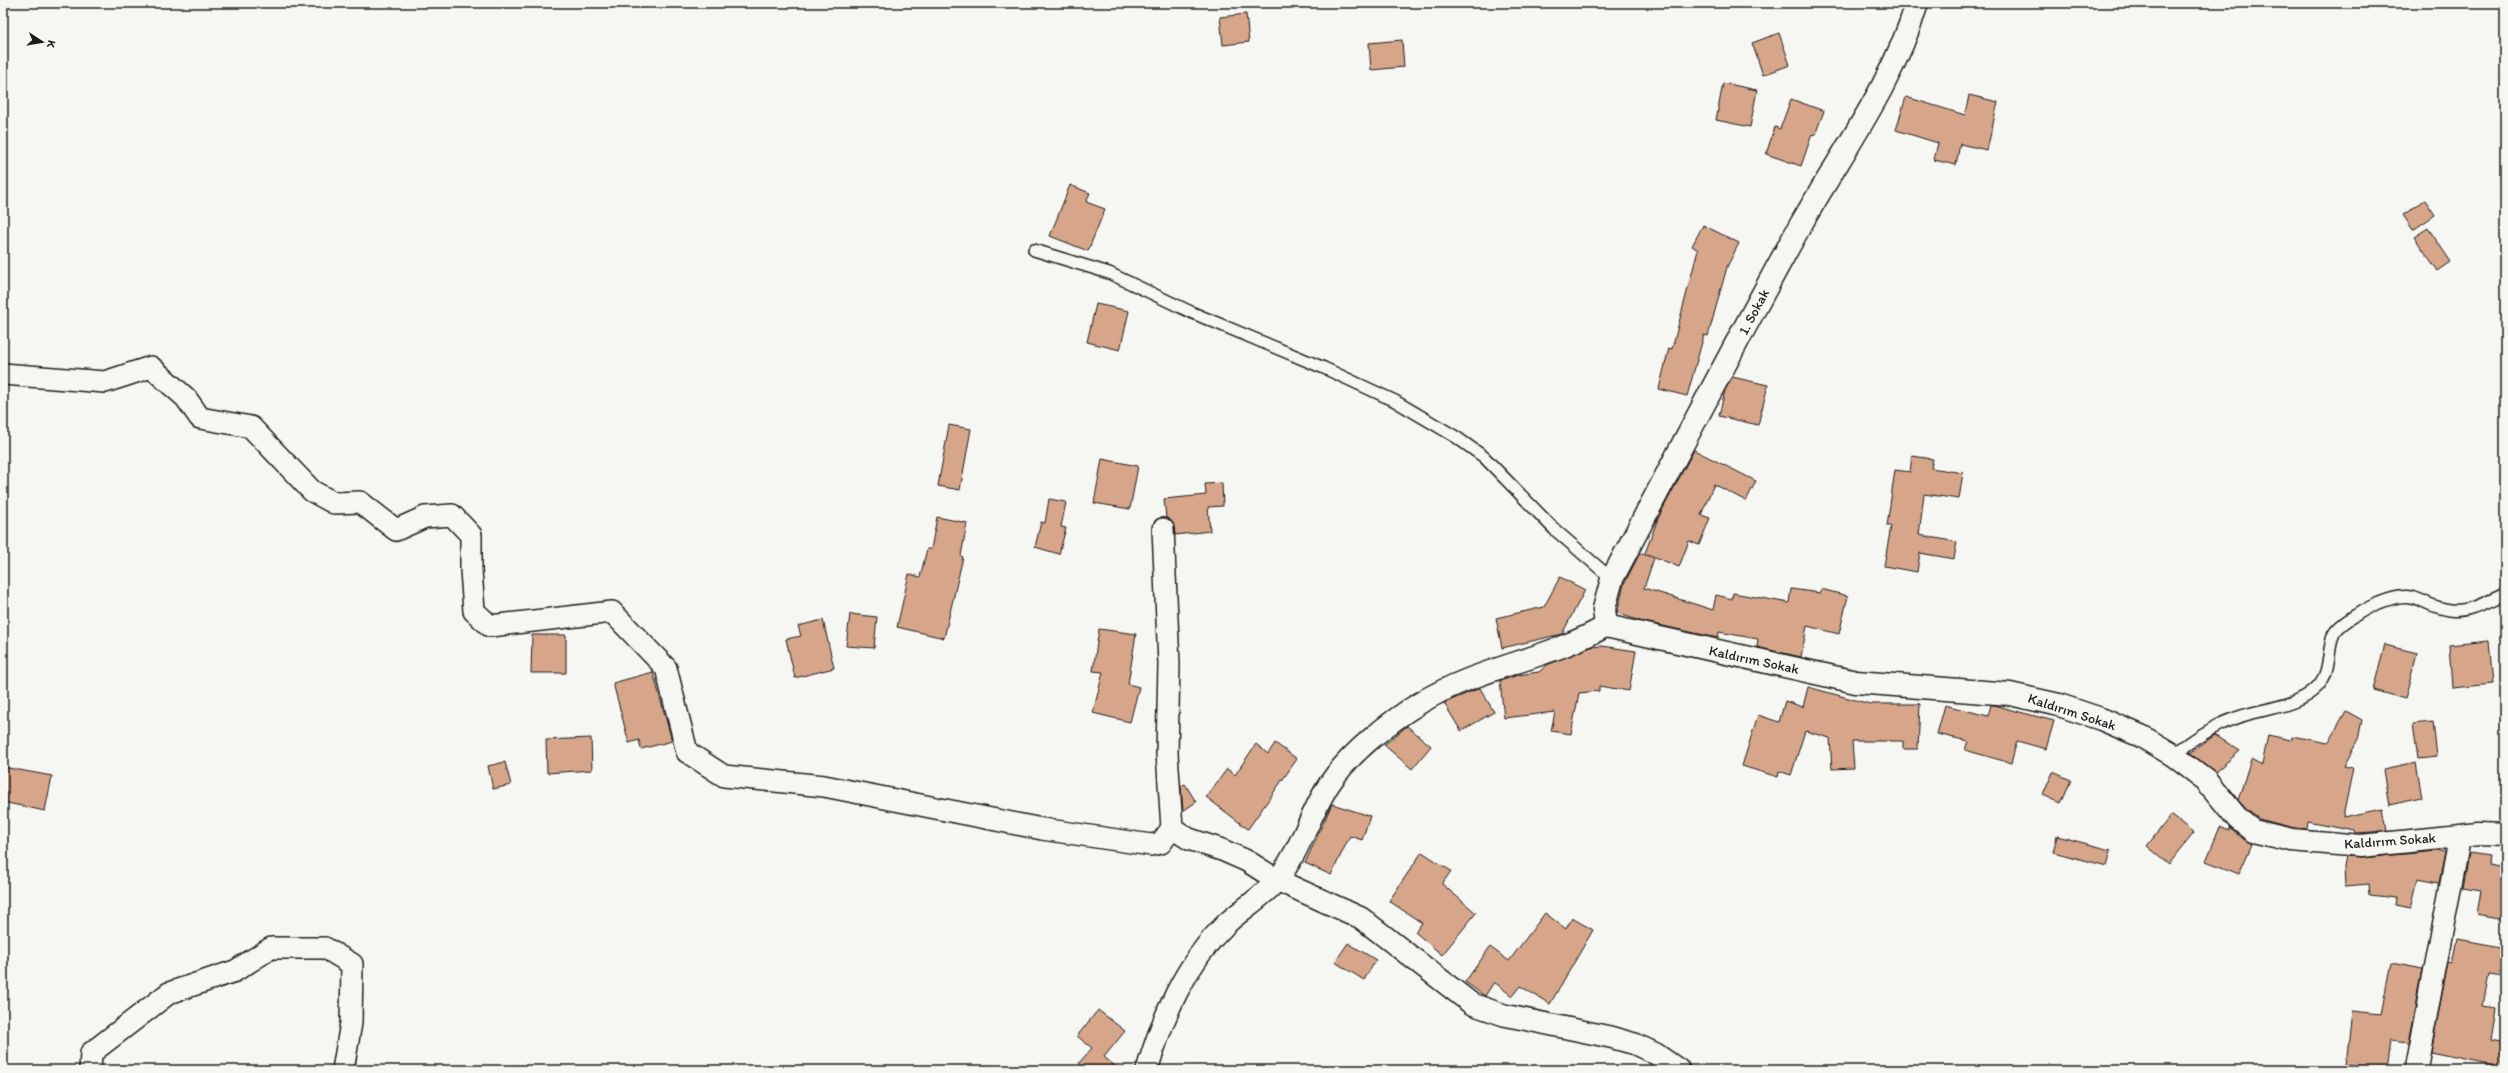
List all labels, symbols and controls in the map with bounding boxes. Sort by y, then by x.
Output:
north arrow [22,22,62,62]
text: K [44,39,58,50]
street label: 1. Sokak [1735,286,1773,338]
street label: Kaldırım Sokak [1707,642,1801,678]
street label: Kaldırım Sokak [2026,690,2119,734]
street label: Kaldırım Sokak [2344,829,2437,853]

